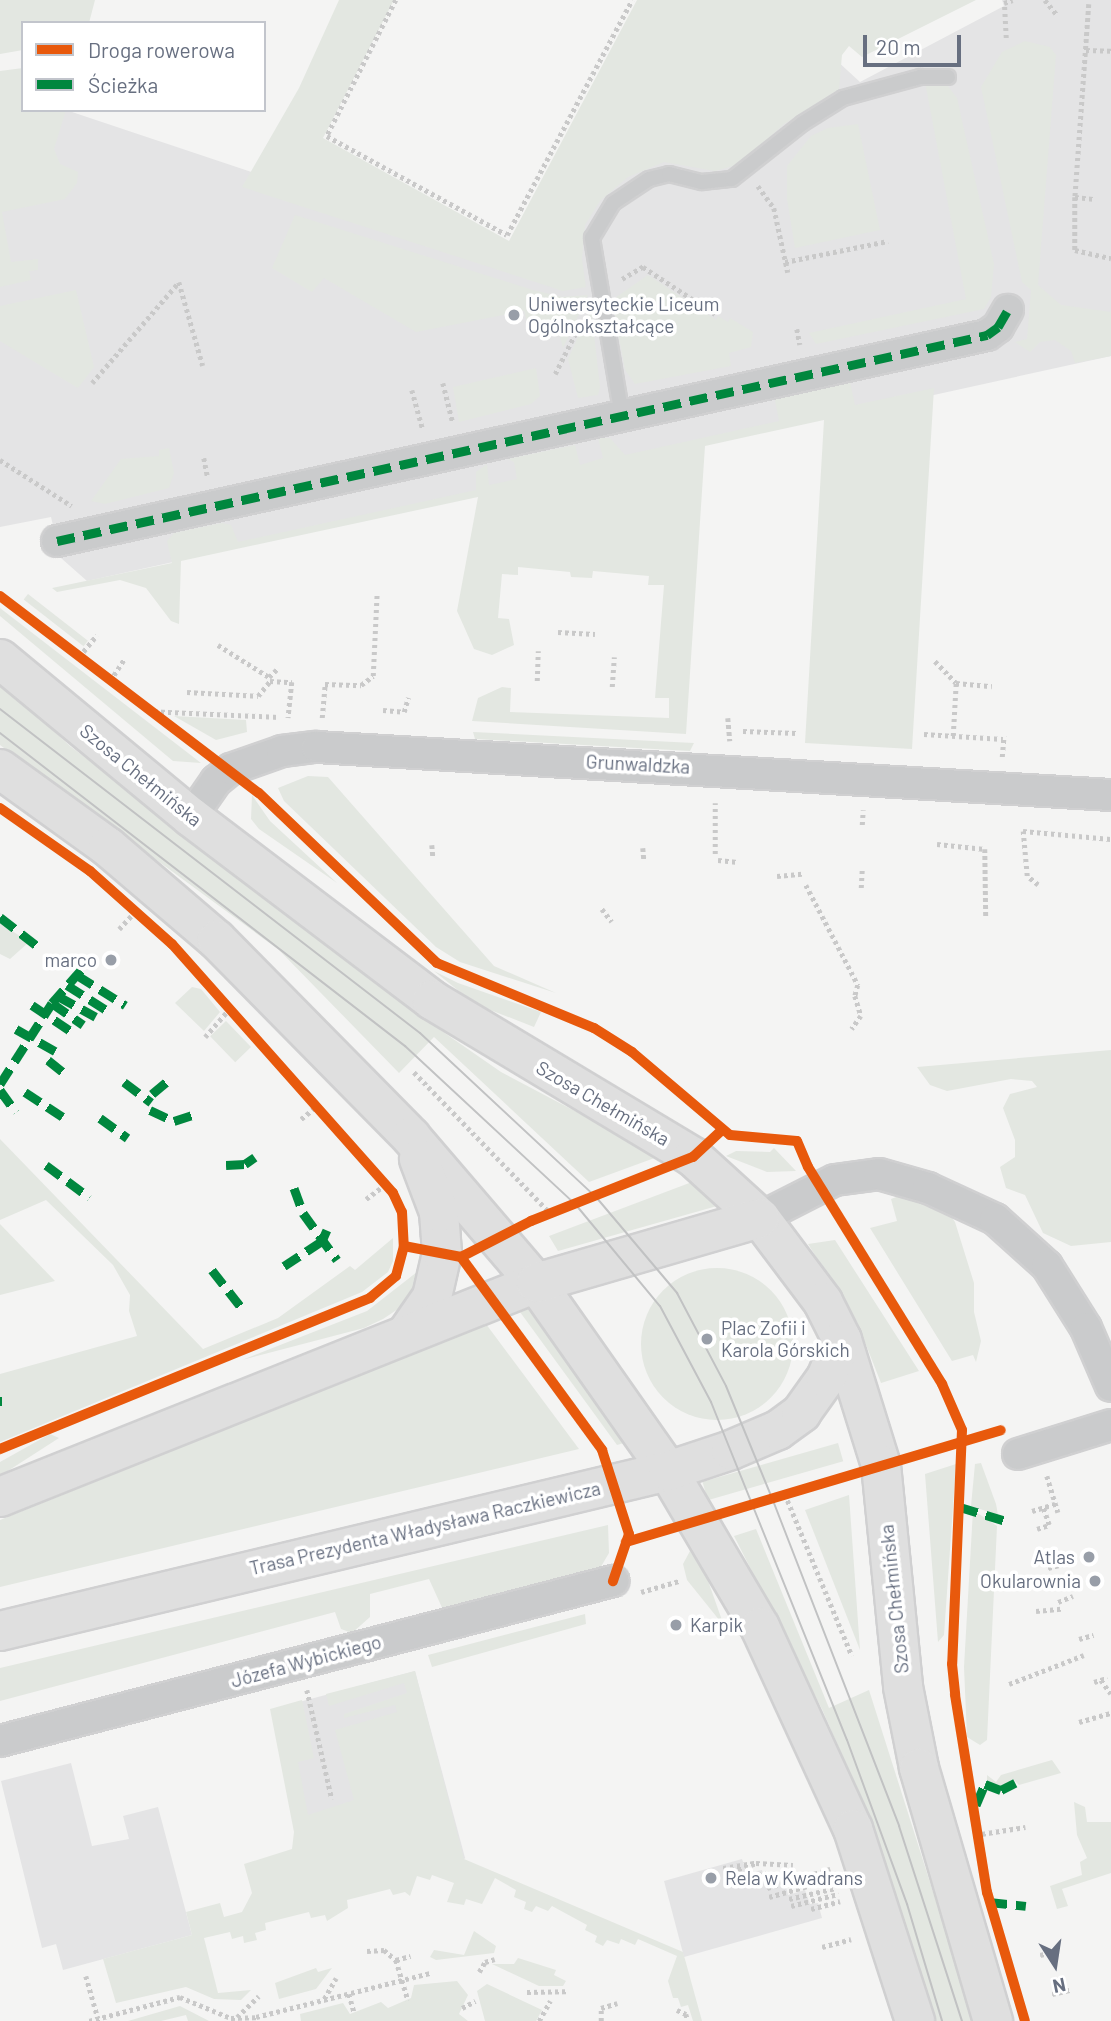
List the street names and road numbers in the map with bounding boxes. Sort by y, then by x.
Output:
street label: Szosa Chełmińska [76,719,206,831]
street label: Grunwaldzka [585,750,691,778]
street label: Szosa Chełmińska [532,1056,674,1150]
street label: Trasa Prezydenta Władysława Raczkiewicza [247,1476,603,1580]
street label: Szosa Chełmińska [875,1523,913,1675]
street label: Józefa Wybickiego [228,1630,384,1692]

